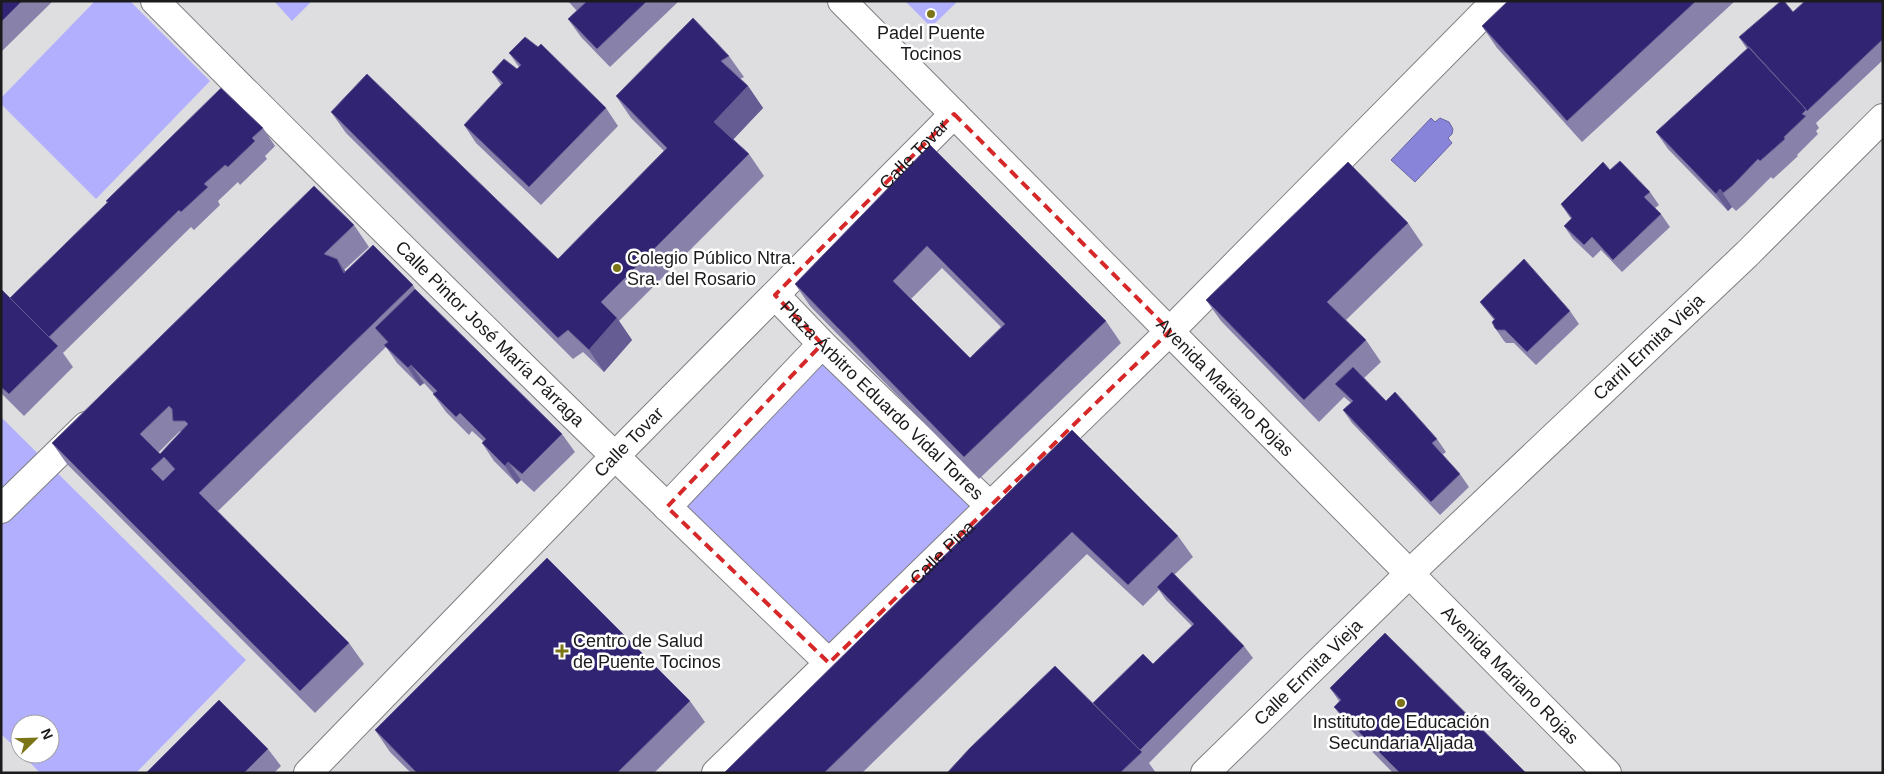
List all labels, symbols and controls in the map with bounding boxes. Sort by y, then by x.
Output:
marker: Padel Puente Tocinos [925,8,937,20]
place label: Padel Puente Tocinos [877,23,985,64]
street label: Calle Tovar [875,115,953,193]
street label: Calle Pintor José María Párraga [391,237,589,431]
place label: Colegio Público Ntra. Sra. del Rosario [627,248,796,289]
marker: Colegio Público Ntra. Sra. del Rosario [611,262,623,274]
street label: Carril Ermita Vieja [1589,289,1709,404]
street label: Plaza Árbitro Eduardo Vidal Torres [776,297,987,504]
street label: Avenida Mariano Rojas [1152,314,1297,460]
street label: Calle Tovar [590,403,668,481]
street label: Calle Pina [906,516,980,588]
street label: Avenida Mariano Rojas [1437,602,1583,748]
street label: Calle Ermita Vieja [1250,615,1367,729]
place label: Centro de Salud de Puente Tocinos [573,631,721,672]
marker: Centro de Salud de Puente Tocinos [555,644,569,658]
marker: Instituto de Educación Secundaria Aljada [1395,697,1407,709]
place label: Instituto de Educación Secundaria Aljada [1312,712,1490,753]
north arrow [10,714,60,764]
text: N [38,726,56,742]

